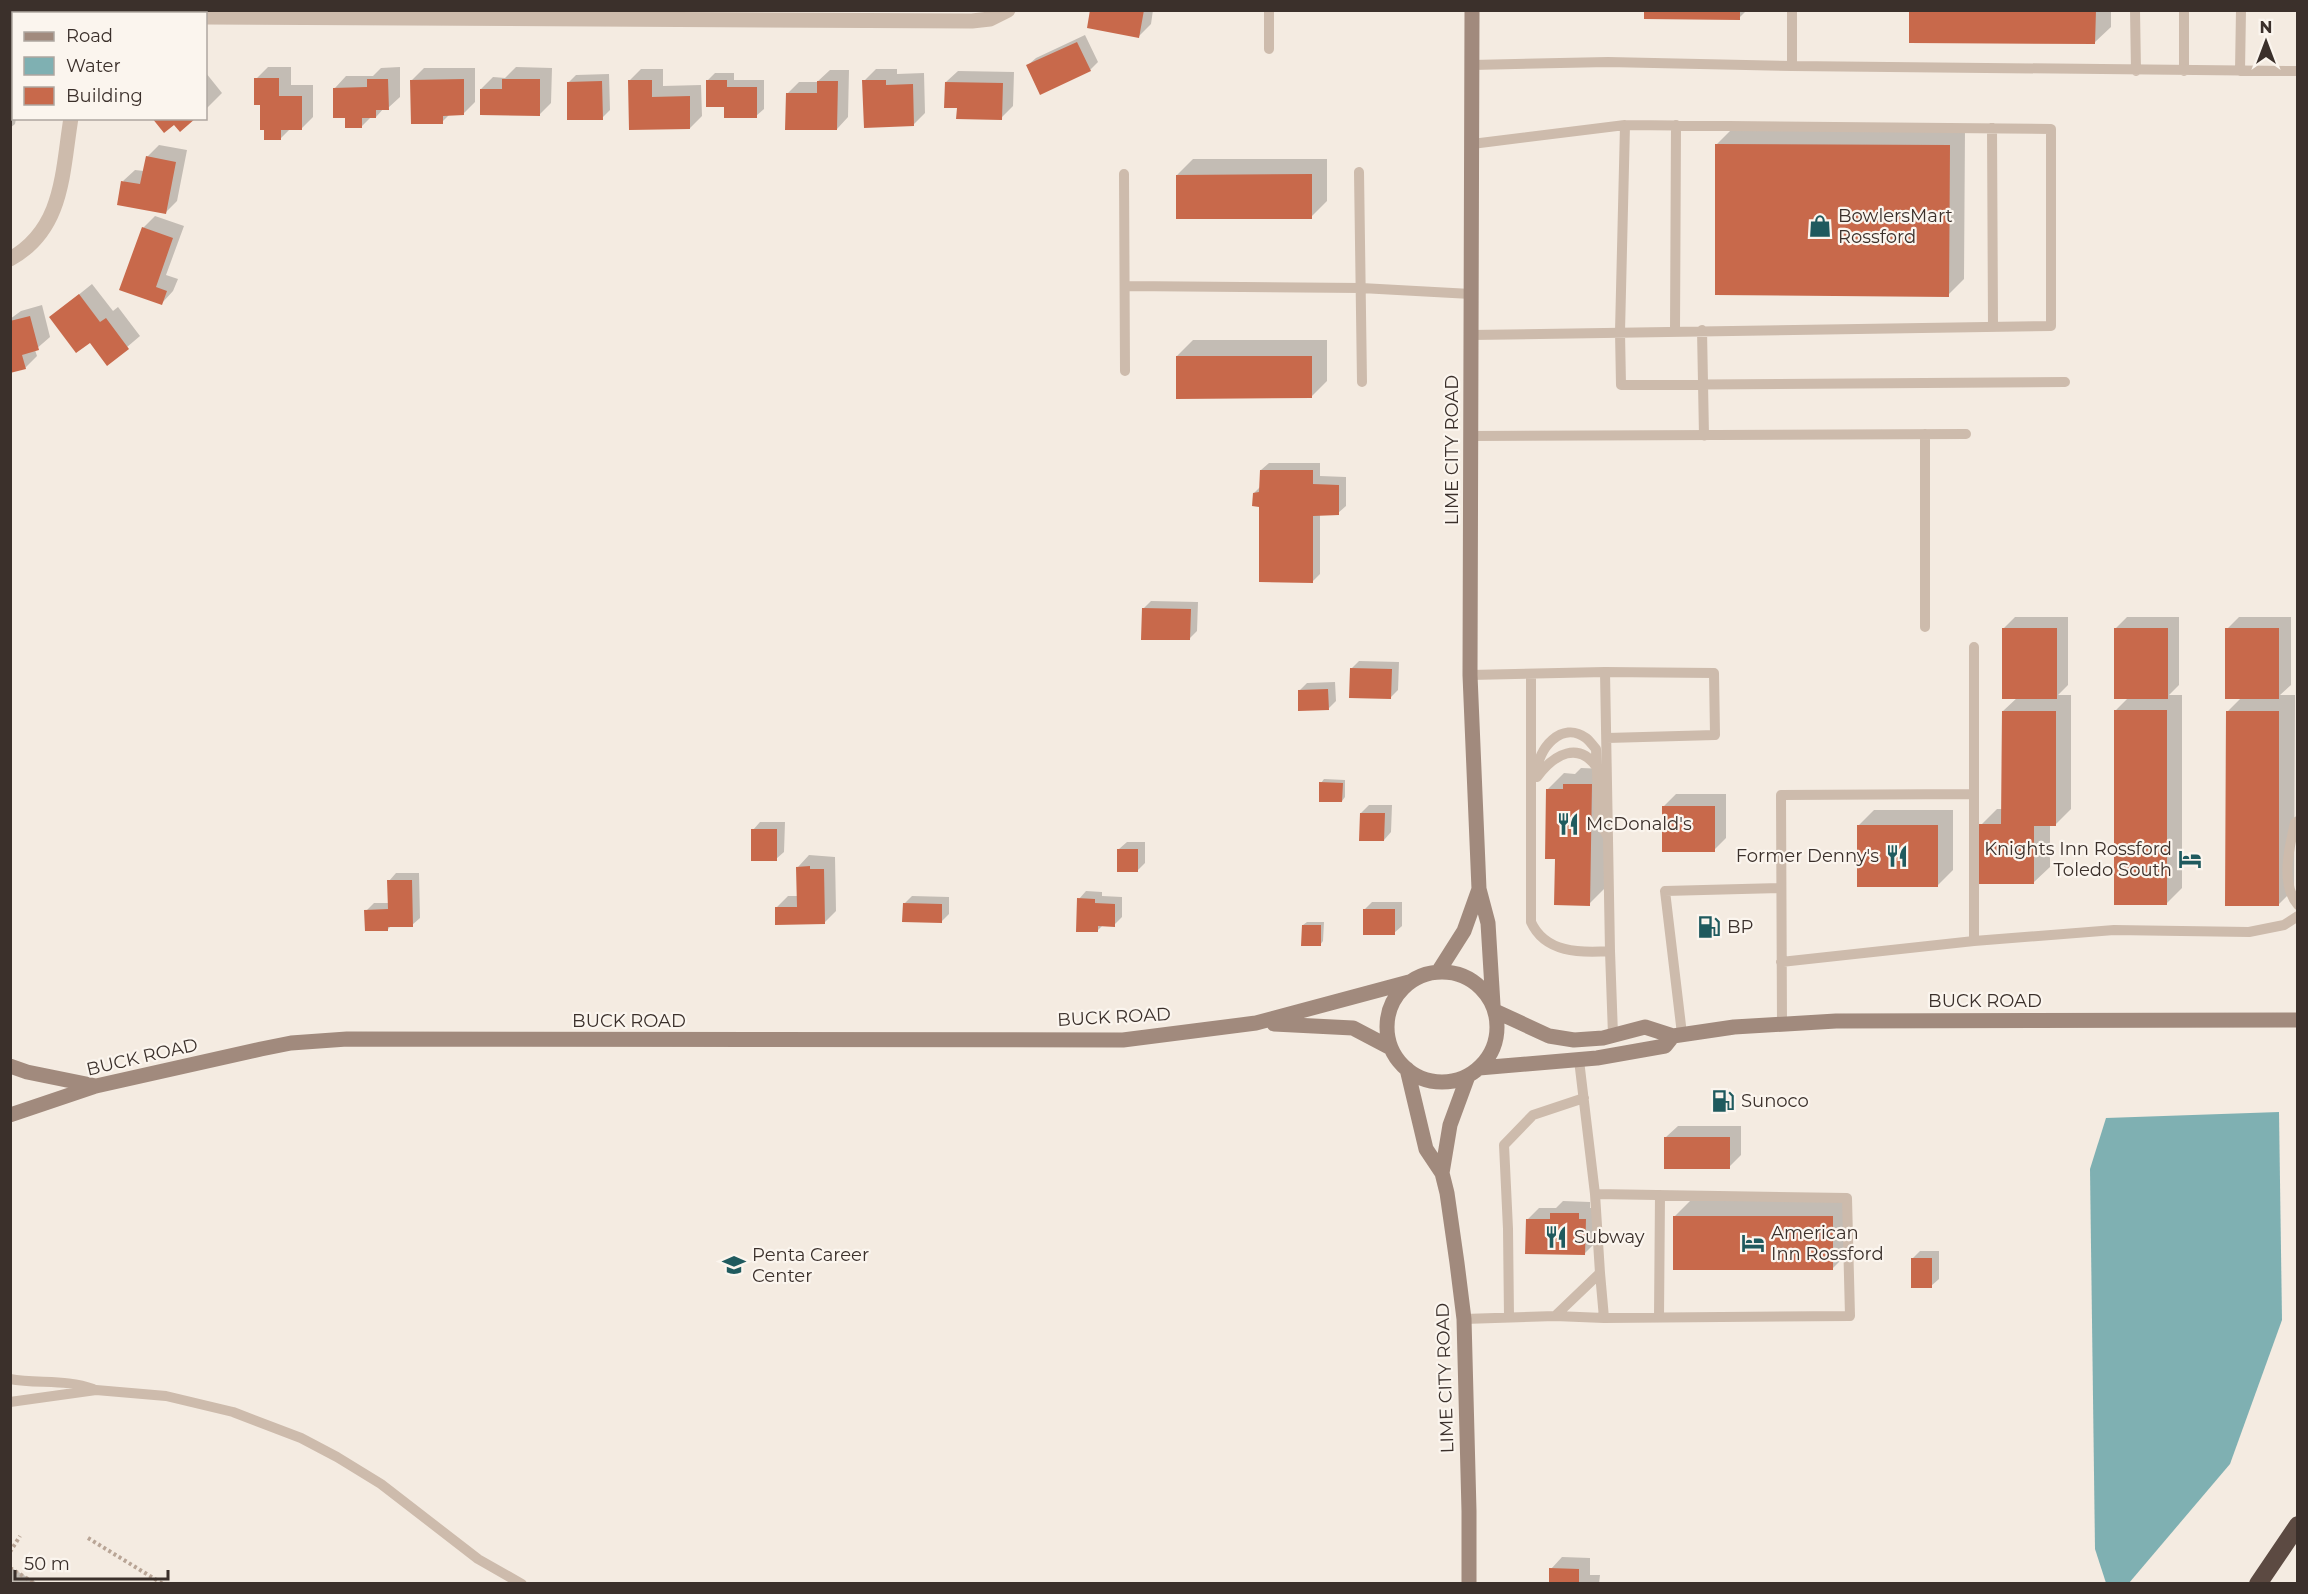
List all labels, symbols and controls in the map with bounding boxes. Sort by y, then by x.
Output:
legend [12,12,207,120]
north arrow [2236,12,2296,72]
text: N [2260,18,2272,37]
text: Road [66,25,113,47]
text: Water [66,55,121,77]
text: Building [66,85,143,107]
place label: BowlersMart Rossford [1838,205,1953,248]
shop icon: BowlersMart Rossford [1807,213,1833,239]
street label: LIME CITY ROAD [1441,375,1463,525]
restaurant icon: McDonald's [1555,811,1581,837]
place label: McDonald's [1586,813,1692,835]
place label: Knights Inn Rossford Toledo South [1984,838,2172,881]
restaurant icon: Former Denny's [1884,843,1910,869]
place label: Former Denny's [1736,845,1879,867]
hotel icon: Knights Inn Rossford Toledo South [2177,846,2203,872]
fuel station icon: BP [1696,914,1722,940]
place label: BP [1727,916,1754,938]
street label: BUCK ROAD [1928,990,2042,1012]
street label: BUCK ROAD [1057,1003,1171,1031]
street label: BUCK ROAD [572,1010,686,1032]
street label: BUCK ROAD [84,1033,200,1081]
fuel station icon: Sunoco [1710,1088,1736,1114]
place label: Sunoco [1741,1090,1809,1112]
place label: American Inn Rossford [1771,1222,1884,1265]
restaurant icon: Subway [1543,1224,1569,1250]
place label: Subway [1574,1226,1645,1248]
hotel icon: American Inn Rossford [1740,1230,1766,1256]
place label: Penta Career Center [752,1244,869,1287]
school or university icon: Penta Career Center [721,1252,747,1278]
street label: LIME CITY ROAD [1431,1303,1459,1453]
scale bar [15,1543,168,1581]
text: 50 m [24,1553,70,1575]

